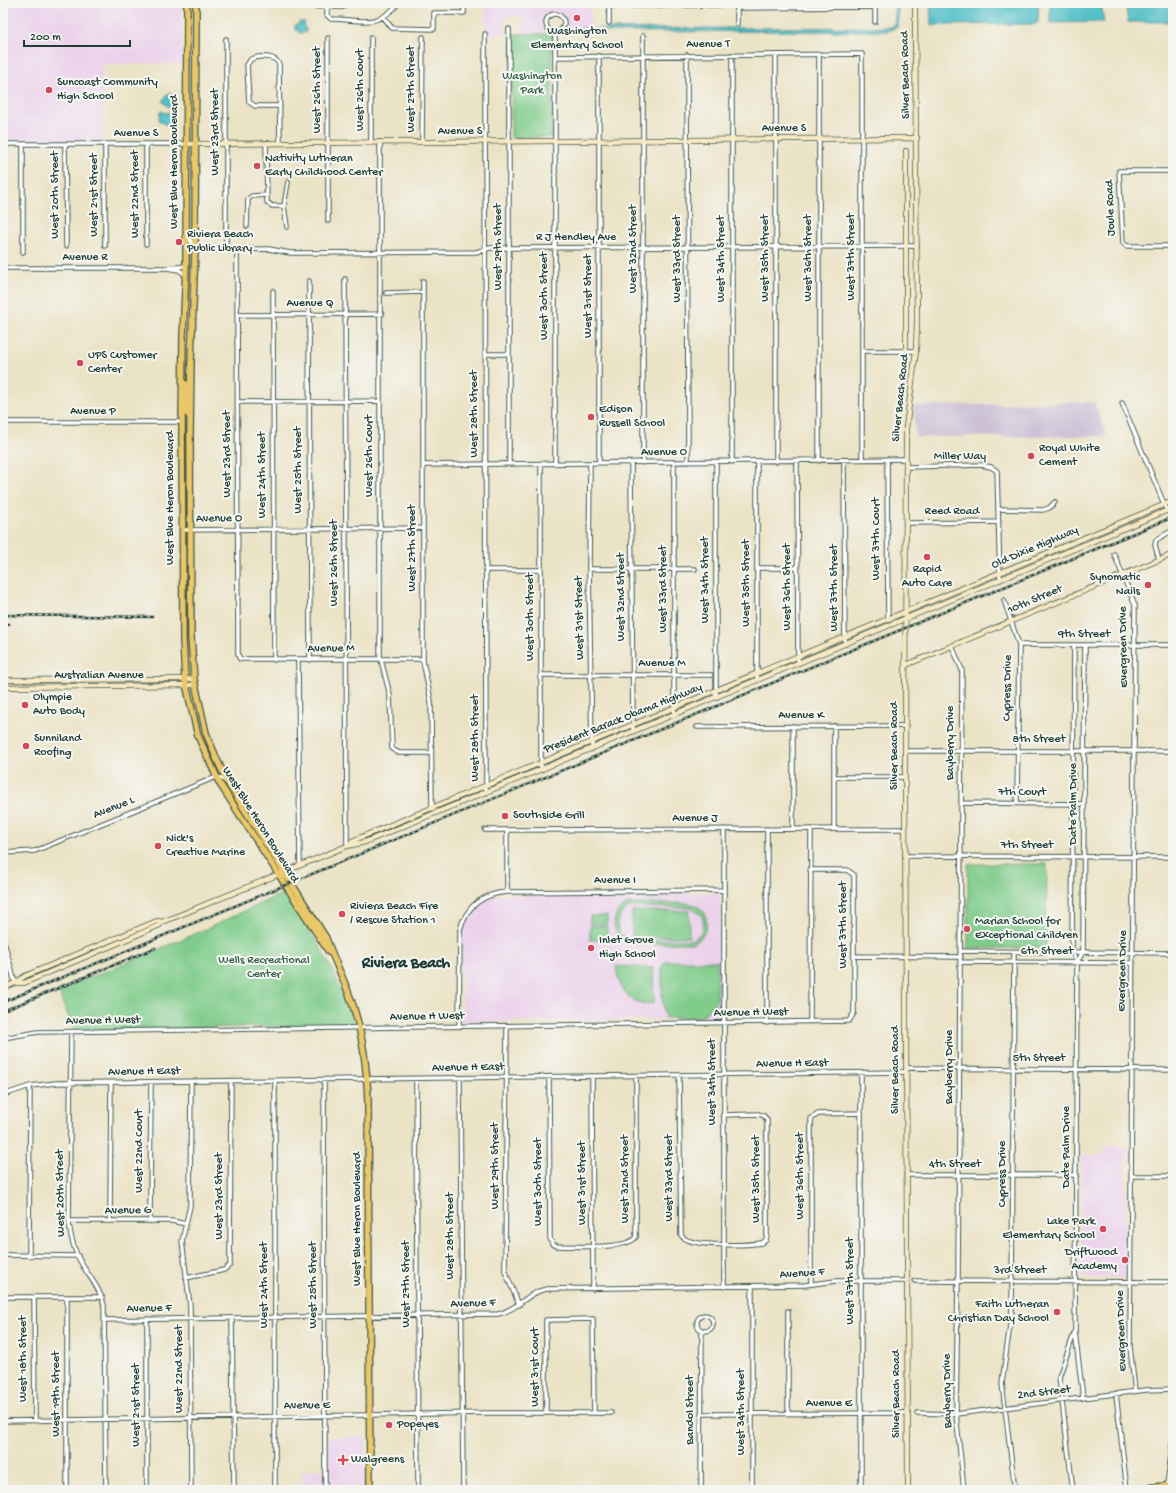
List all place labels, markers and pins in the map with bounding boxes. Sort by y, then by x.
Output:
marker: Washington Elementary School [572,13,582,23]
place label: Washington Elementary School [531,25,624,53]
place label: Suncoast Community High School [57,76,158,104]
marker: Suncoast Community High School [44,85,54,95]
place label: Nativity Lutheran Early Childhood Center [265,152,384,180]
marker: Nativity Lutheran Early Childhood Center [252,161,262,171]
place label: Riviera Beach Public Library [186,228,254,256]
marker: Riviera Beach Public Library [174,237,184,247]
place label: UPS Customer Center [88,349,158,377]
marker: UPS Customer Center [75,358,85,368]
place label: Edison Russell School [599,403,666,431]
marker: Edison Russell School [586,412,596,422]
place label: Royal White Cement [1039,442,1101,470]
marker: Royal White Cement [1026,451,1036,461]
marker: Rapid Auto Care [922,552,932,562]
place label: Rapid Auto Care [902,563,953,591]
place label: Synomatic Nails [1090,571,1141,599]
marker: Synomatic Nails [1143,580,1153,590]
place label: Olympie Auto Body [33,691,85,719]
marker: Olympie Auto Body [20,700,30,710]
place label: Sunniland Roofing [34,732,82,760]
marker: Sunniland Roofing [21,741,31,751]
place label: Southside Grill [513,809,585,823]
marker: Southside Grill [500,811,510,821]
place label: Nick's Creative Marine [166,832,246,860]
marker: Nick's Creative Marine [153,841,163,851]
place label: Riviera Beach Fire / Rescue Station 1 [350,900,439,928]
marker: Riviera Beach Fire / Rescue Station 1 [337,909,347,919]
place label: Marian School for Exceptional Children [975,915,1078,943]
marker: Marian School for Exceptional Children [962,924,972,934]
place label: Inlet Grove High School [599,934,656,962]
marker: Inlet Grove High School [586,943,596,953]
place label: Lake Park Elementary School [1003,1215,1097,1243]
marker: Lake Park Elementary School [1098,1224,1108,1234]
place label: Driftwood Academy [1064,1246,1118,1274]
marker: Driftwood Academy [1120,1255,1130,1265]
place label: Faith Lutheran Christian Day School [948,1298,1049,1326]
marker: Faith Lutheran Christian Day School [1052,1307,1062,1317]
place label: Popeyes [396,1418,439,1432]
marker: Popeyes [384,1420,394,1430]
place label: Walgreens [351,1453,405,1467]
marker: Walgreens [338,1455,348,1465]

